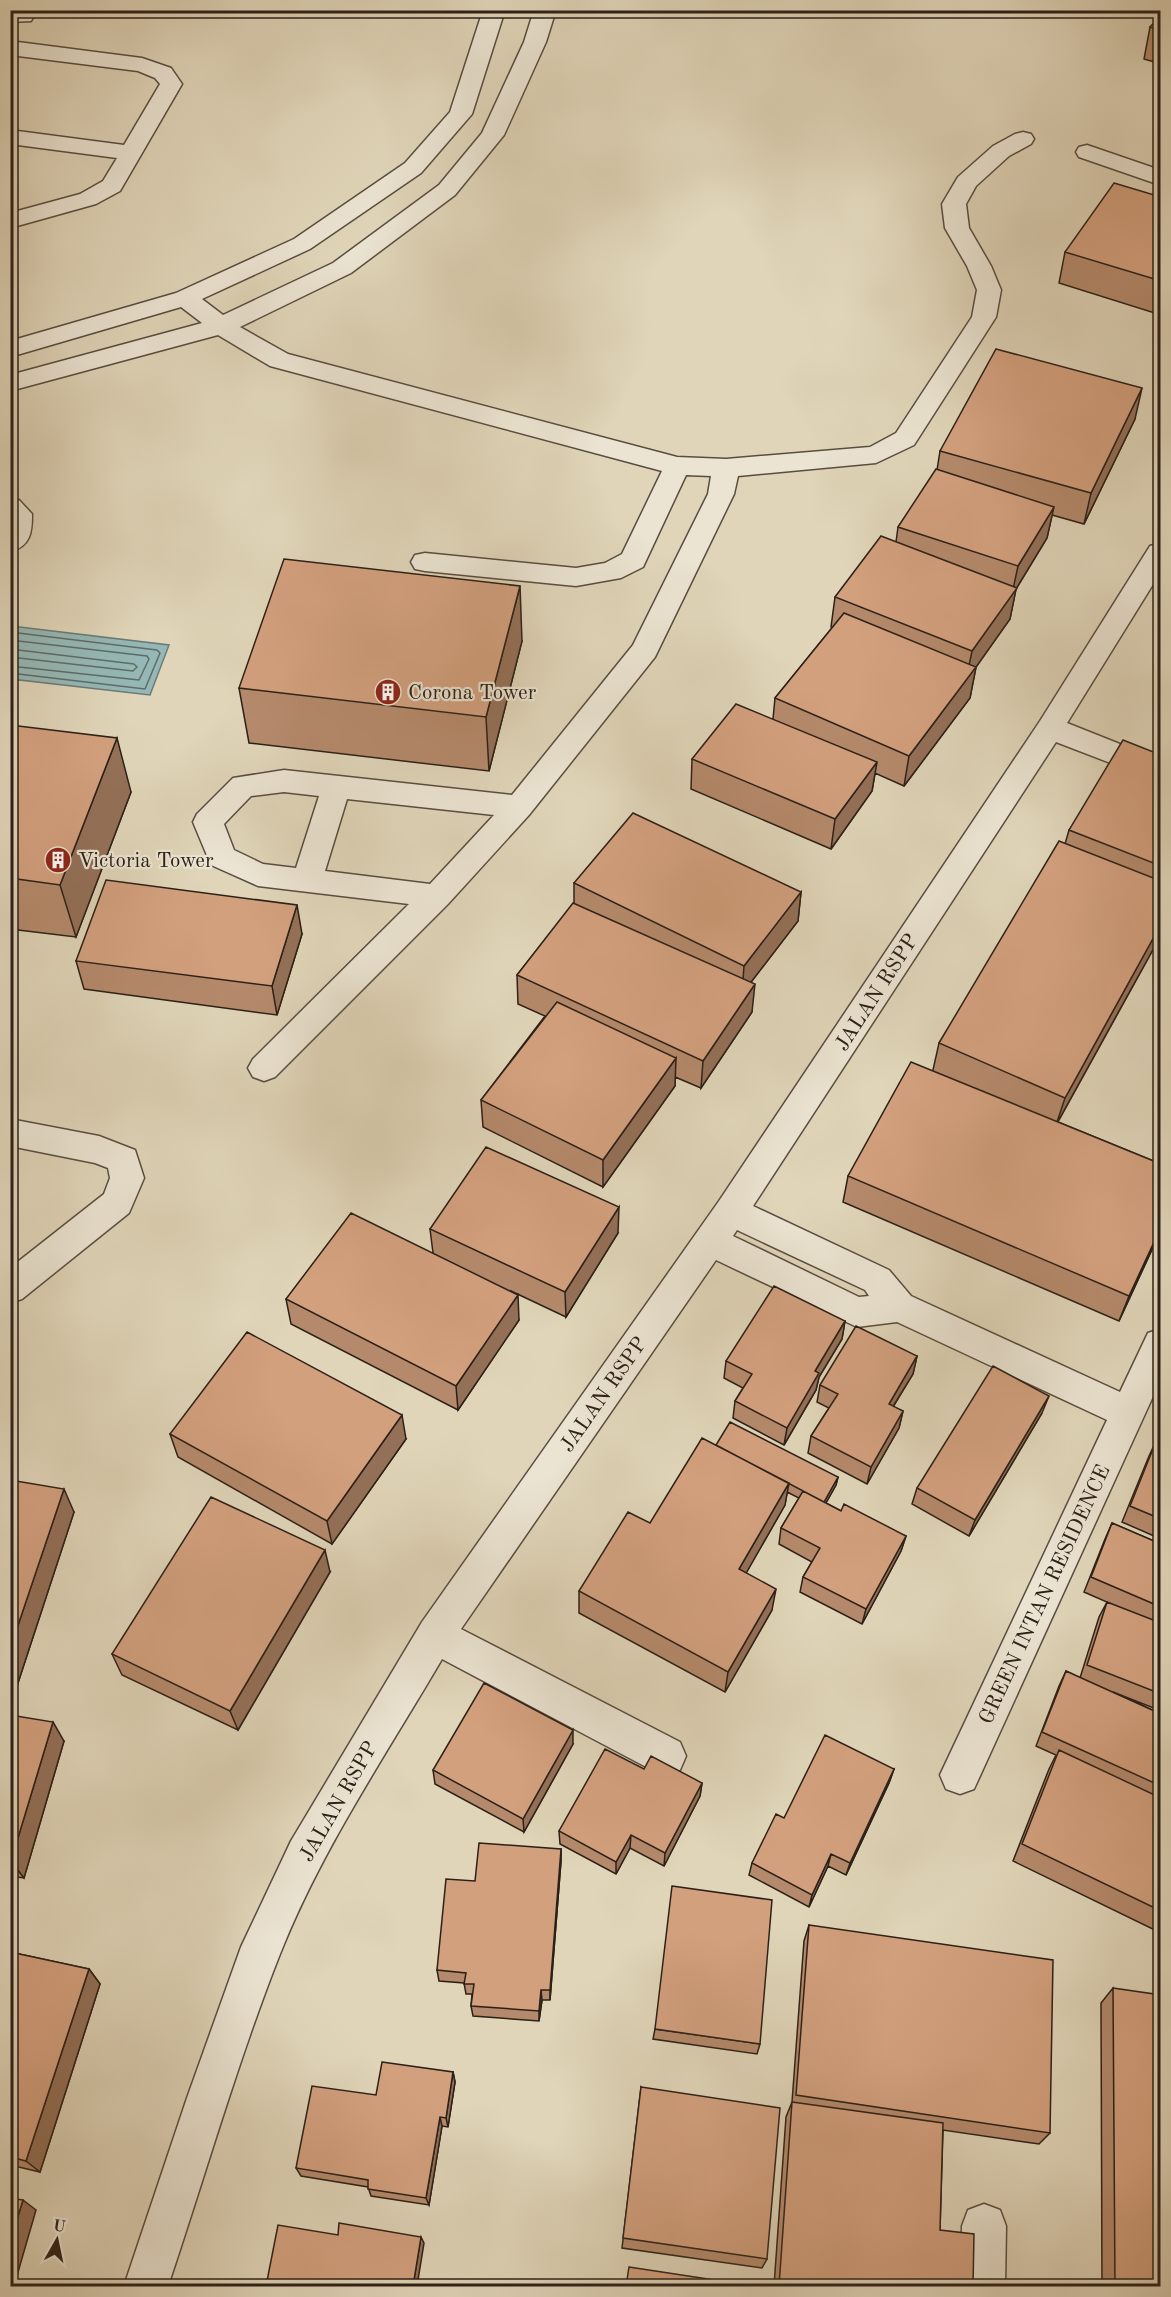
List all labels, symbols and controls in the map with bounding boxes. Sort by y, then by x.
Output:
building icon: Corona Tower [373,677,403,707]
place label: Corona Tower [408,683,537,704]
building icon: Victoria Tower [43,845,73,875]
place label: Victoria Tower [78,851,214,872]
street label: JALAN RSPP [832,931,923,1055]
street label: JALAN RSPP [557,1334,651,1456]
street label: GREEN INTAN RESIDENCE [976,1462,1115,1728]
street label: JALAN RSPP [296,1738,382,1865]
north arrow [27,2210,87,2270]
text: U [52,2218,67,2236]

